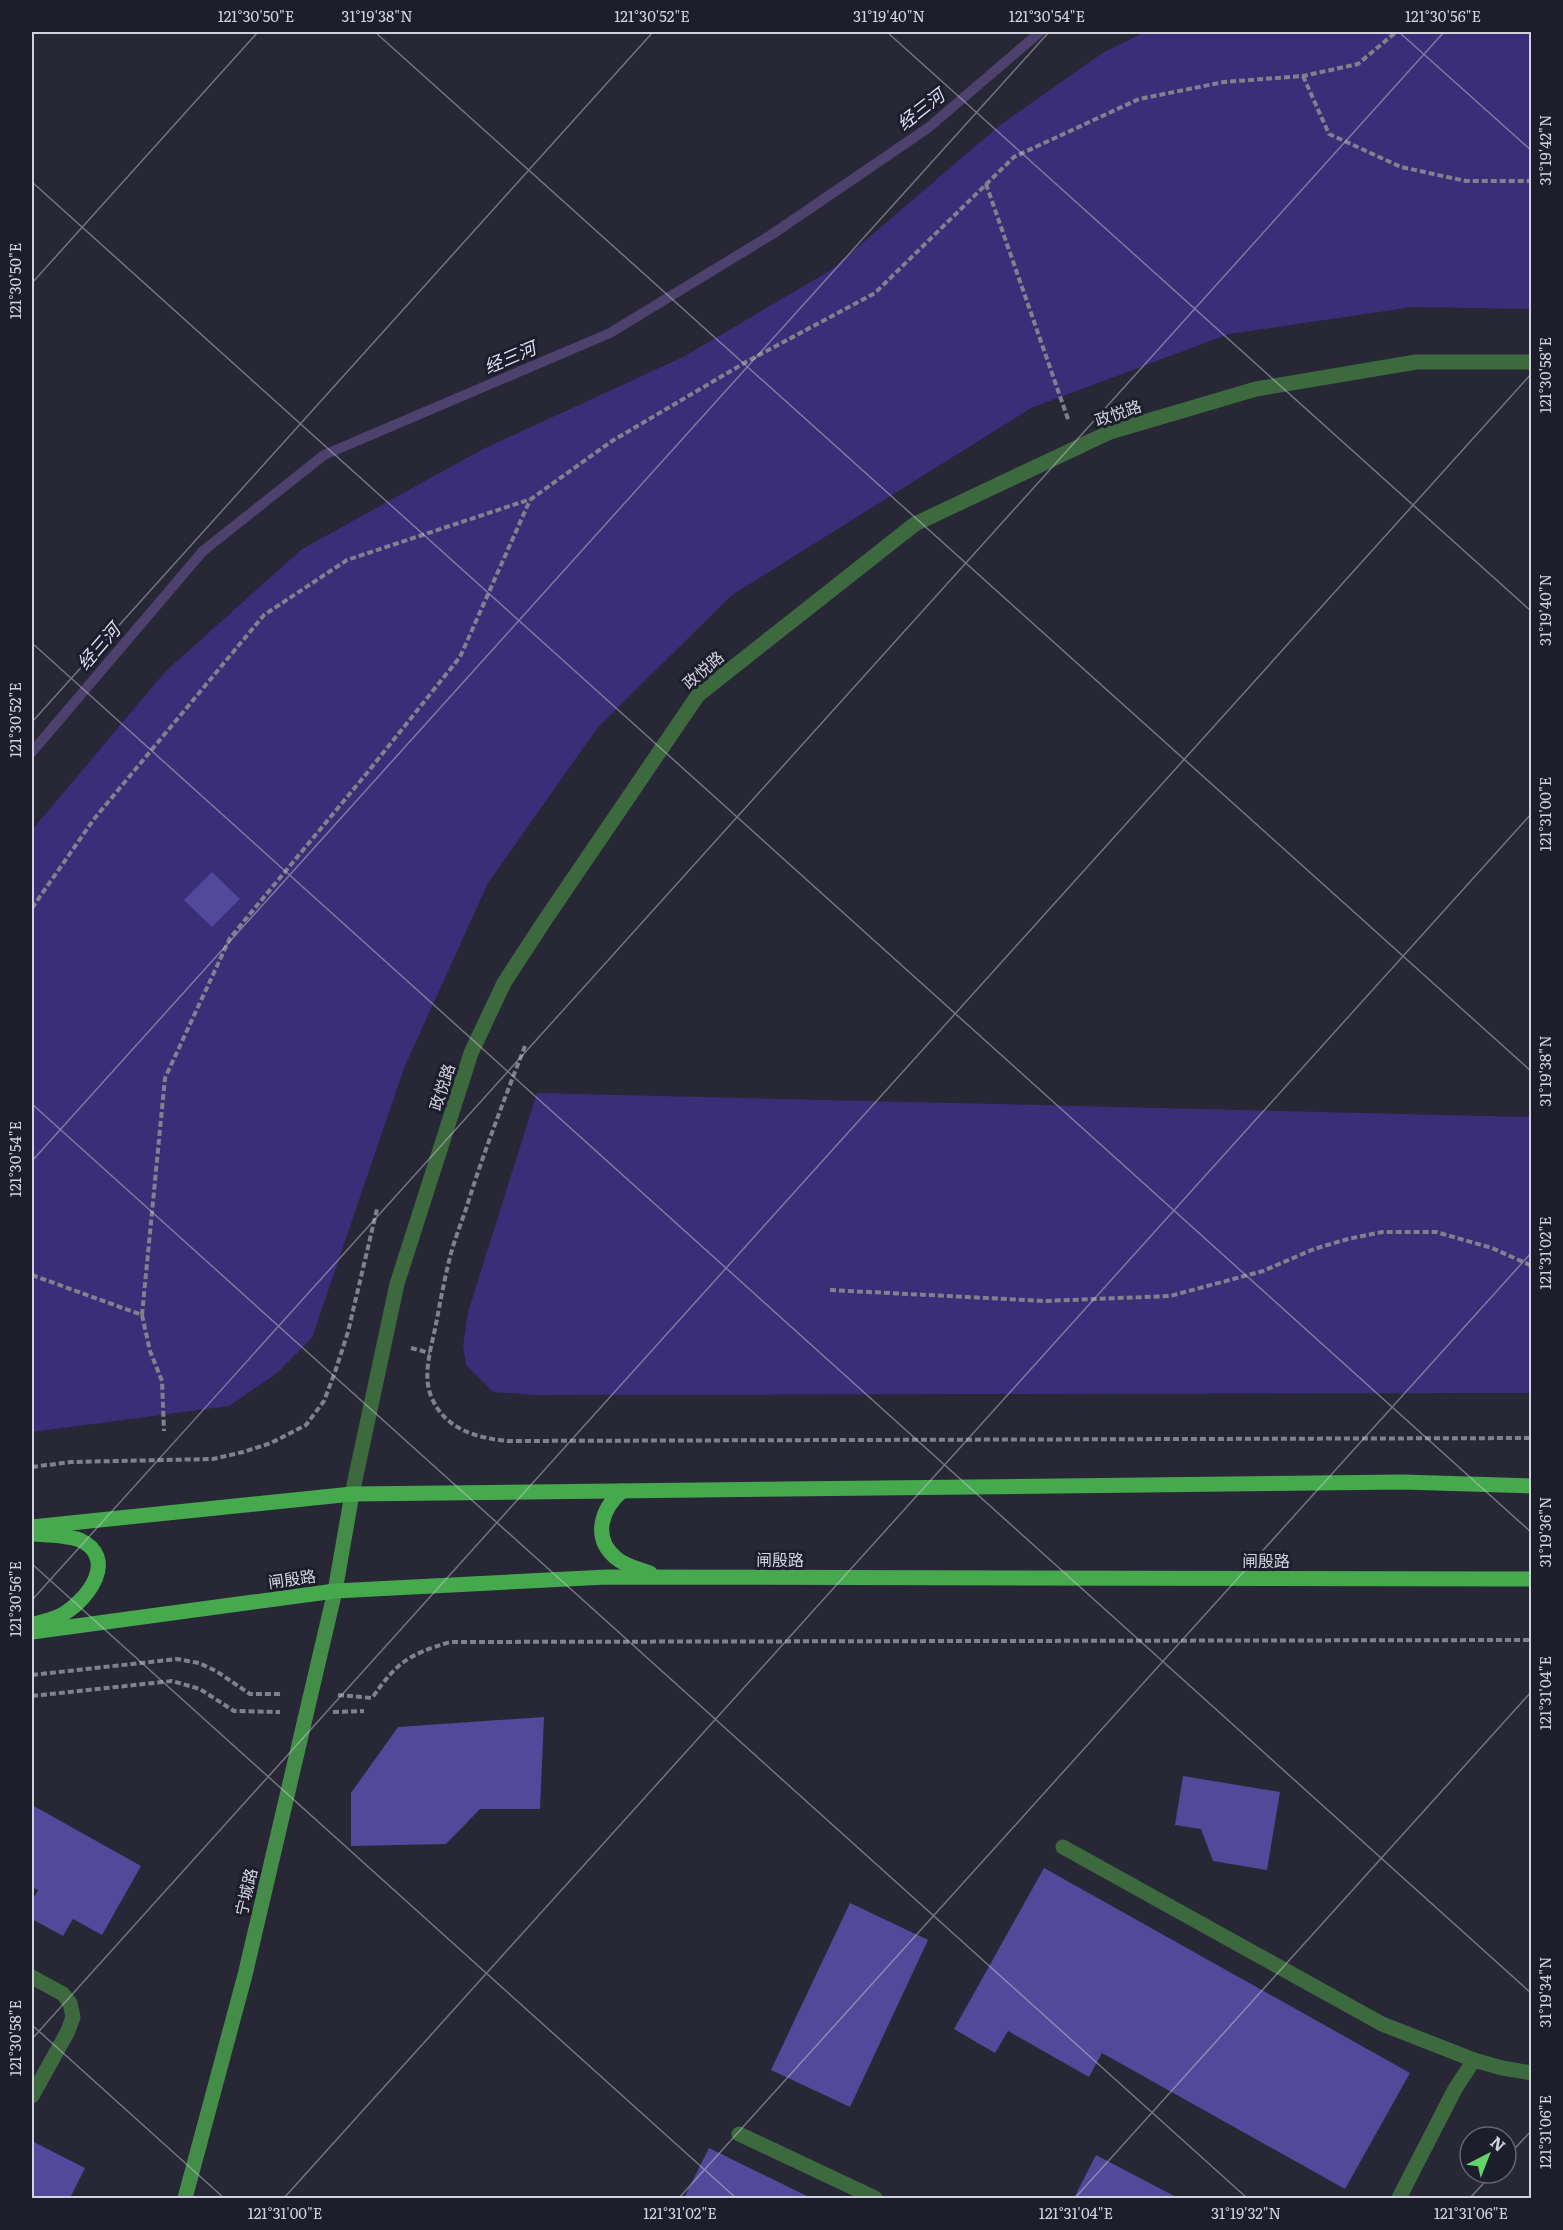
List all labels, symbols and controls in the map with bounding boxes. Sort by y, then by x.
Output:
text: 121°30'50"E [218,4,294,27]
text: 31°19'38"N [341,4,413,27]
text: 121°30'52"E [614,4,690,27]
text: 31°19'40"N [853,4,925,27]
text: 121°30'54"E [1009,4,1085,27]
text: 121°30'56"E [1405,4,1481,27]
water label: 经三河 [890,80,952,136]
text: 31°19'42"N [1533,115,1556,185]
text: 121°30'50"E [3,243,26,319]
water label: 经三河 [479,332,542,380]
text: 121°30'58"E [1533,337,1556,413]
street label: 政悦路 [1091,393,1144,431]
text: 31°19'40"N [1533,574,1556,646]
water label: 经三河 [70,615,128,675]
street label: 政悦路 [676,644,728,694]
text: 121°30'52"E [3,682,26,758]
text: 121°31'00"E [1533,777,1556,851]
text: 31°19'38"N [1533,1035,1556,1107]
street label: 政悦路 [422,1060,460,1113]
text: 121°30'54"E [3,1121,26,1197]
text: 121°31'02"E [1533,1216,1556,1290]
text: 31°19'36"N [1533,1496,1556,1568]
street label: 闸殷路 [756,1547,804,1571]
street label: 闸殷路 [1242,1548,1290,1572]
text: 121°30'56"E [3,1561,26,1637]
street label: 闸殷路 [266,1563,317,1593]
text: 121°31'04"E [1533,1656,1556,1730]
street label: 宁城路 [228,1866,262,1918]
text: 31°19'34"N [1533,1956,1556,2028]
text: 121°30'58"E [3,2000,26,2076]
text: 121°31'06"E [1533,2095,1556,2169]
north arrow [1458,2125,1518,2185]
text: N [1486,2130,1512,2157]
text: 121°31'00"E [248,2201,322,2224]
text: 121°31'02"E [643,2201,717,2224]
text: 121°31'04"E [1039,2201,1113,2224]
text: 31°19'32"N [1211,2201,1281,2224]
text: 121°31'06"E [1434,2201,1508,2224]

